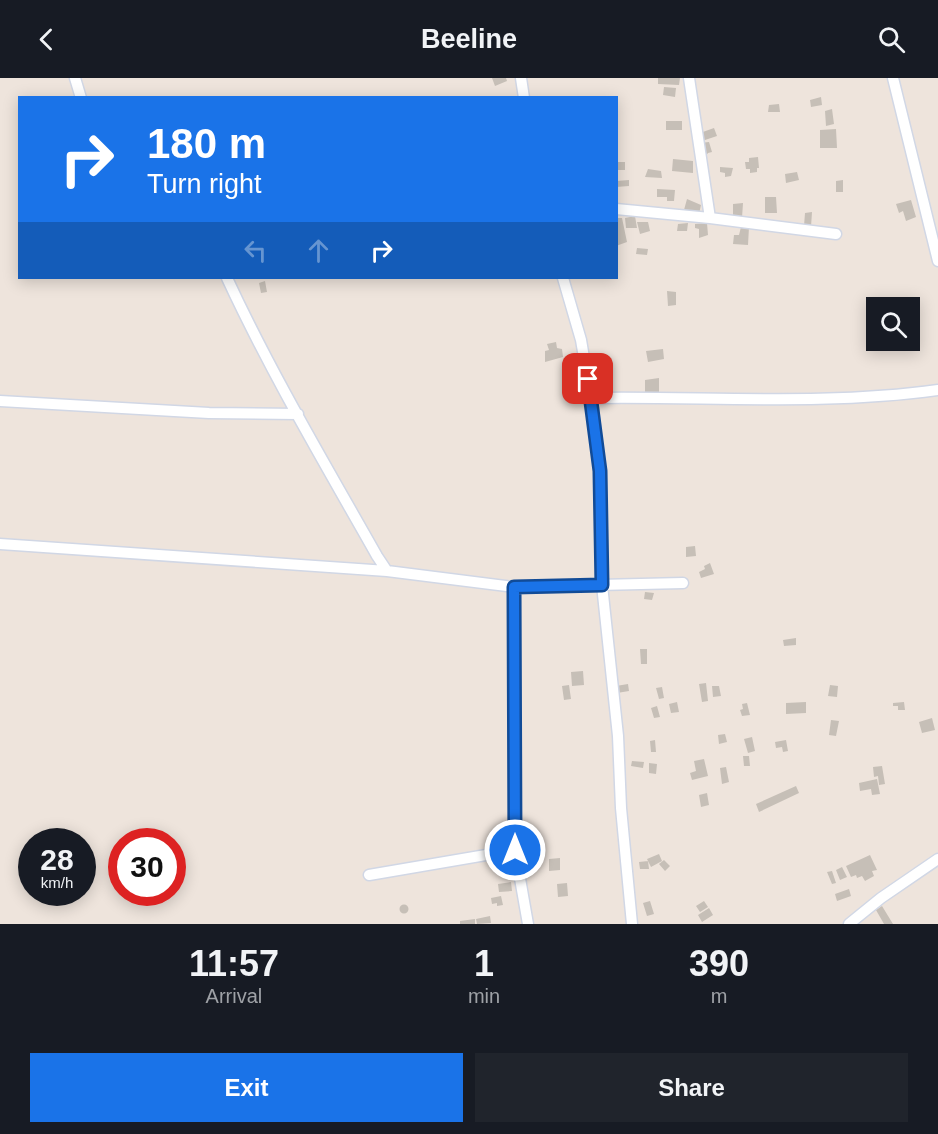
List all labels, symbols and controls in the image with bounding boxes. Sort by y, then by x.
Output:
icon: back [30,23,63,56]
icon: search [875,23,908,56]
text: Beeline [421,24,517,54]
icon: right [48,120,126,198]
text: 180 m [147,120,266,167]
text: Turn right [147,169,262,199]
icon: left [239,234,272,267]
icon: ahead [302,234,335,267]
icon: right [365,234,398,267]
map controls [866,297,920,351]
button: search [866,297,920,351]
pin [562,353,613,404]
icon: arrive [571,362,604,395]
position arrow [483,818,547,882]
speed limit sign: 30 [108,828,186,906]
text: 28 [40,843,74,876]
text: km/h [41,874,73,891]
text: 11:57 [189,943,279,984]
text: 1 [474,943,494,984]
text: 390 [689,943,749,984]
text: Arrival [206,985,262,1007]
text: min [468,985,500,1007]
text: m [711,985,727,1007]
button: Exit [30,1053,463,1122]
button: Share [475,1053,908,1122]

